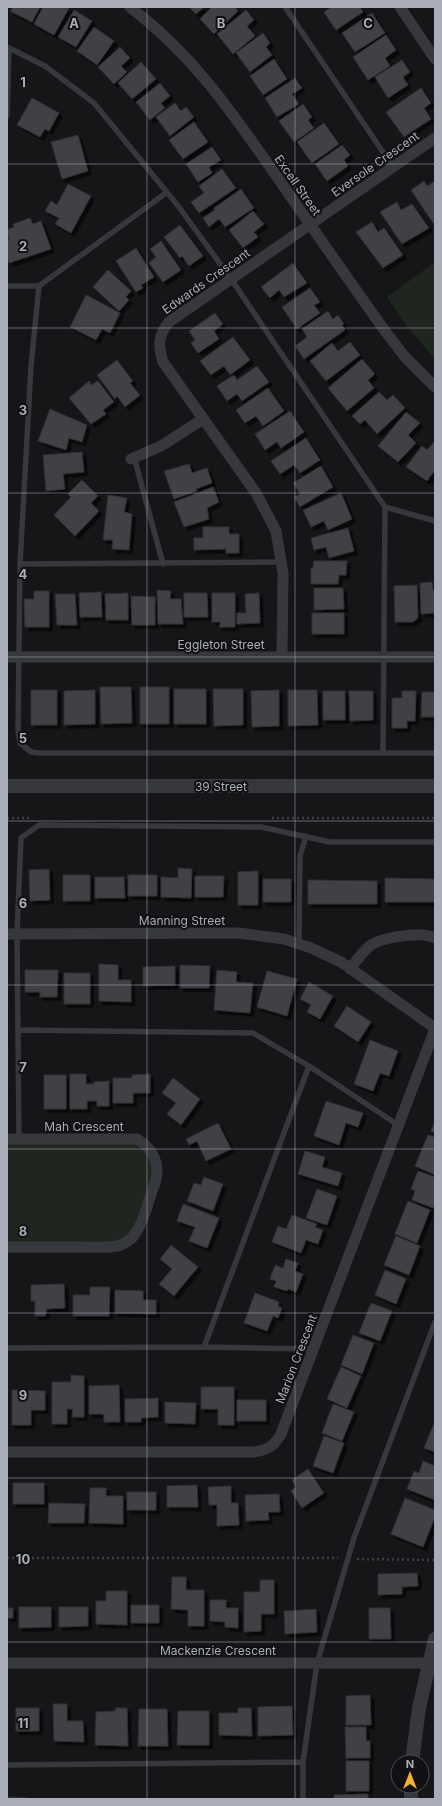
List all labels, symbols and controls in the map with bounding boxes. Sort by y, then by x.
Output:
text: A [69,15,79,31]
text: B [217,15,226,31]
text: C [363,15,373,31]
text: 1 [20,74,26,90]
street label: Eversole Crescent [328,128,422,200]
street label: Excell Street [272,152,324,218]
text: 2 [19,238,27,254]
street label: Edwards Crescent [159,245,253,317]
text: 3 [19,402,27,418]
text: 4 [19,566,28,582]
street label: Eggleton Street [177,637,265,652]
text: 5 [19,730,27,746]
street label: 39 Street [195,779,247,794]
text: 6 [19,895,27,911]
street label: Manning Street [139,913,225,928]
text: 7 [19,1059,27,1075]
street label: Mah Crescent [44,1119,124,1134]
text: 8 [19,1223,27,1239]
street label: Marion Crescent [272,1312,320,1406]
text: 9 [19,1387,27,1403]
text: 10 [16,1551,30,1567]
street label: Mackenzie Crescent [160,1643,276,1658]
text: 11 [17,1715,29,1731]
north arrow [390,1754,430,1794]
text: N [406,1757,414,1771]

